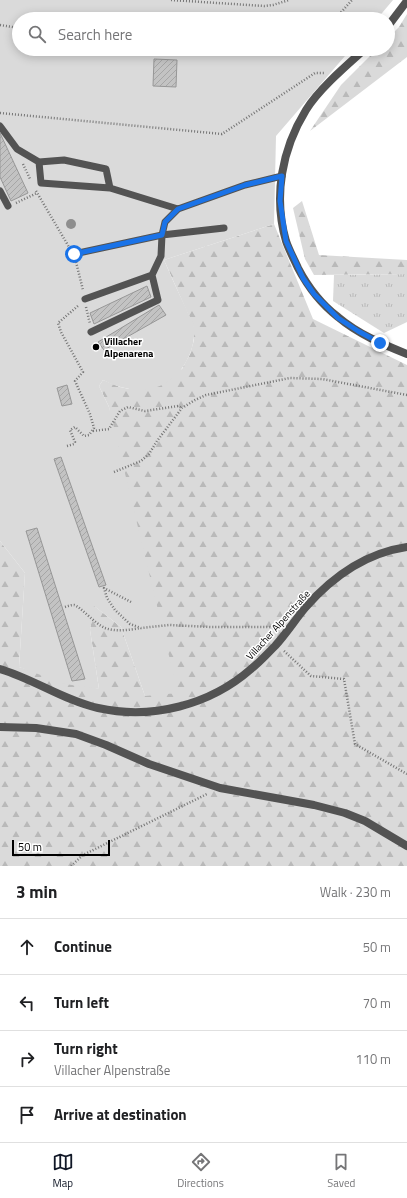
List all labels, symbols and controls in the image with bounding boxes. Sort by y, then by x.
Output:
search box [12,12,395,56]
icon: search [26,23,48,45]
text: Search here [58,23,132,46]
route start [65,245,83,263]
place label: Villacher Alpenarena [104,334,153,361]
route end [371,334,389,352]
marker: Villacher Alpenarena [91,342,101,352]
street label: Villacher Alpenstraße [242,587,314,663]
scale bar [12,838,110,857]
text: 50 m [18,839,42,855]
text: 3 min [16,879,57,905]
text: Walk · 230 m [320,882,391,902]
text: Continue [54,935,112,958]
icon: ahead [16,936,38,958]
text: 50 m [363,937,391,957]
text: Turn left [54,991,109,1014]
icon: left [16,992,38,1014]
text: 70 m [363,993,391,1013]
text: Turn right [54,1037,118,1060]
icon: right [16,1048,38,1070]
text: 110 m [355,1049,391,1069]
text: Villacher Alpenstraße [54,1060,170,1080]
text: Arrive at destination [54,1103,187,1126]
icon: arrive [16,1104,38,1126]
tab: Map [52,1151,74,1191]
tab: Directions [177,1151,224,1191]
tab: Saved [327,1151,355,1191]

